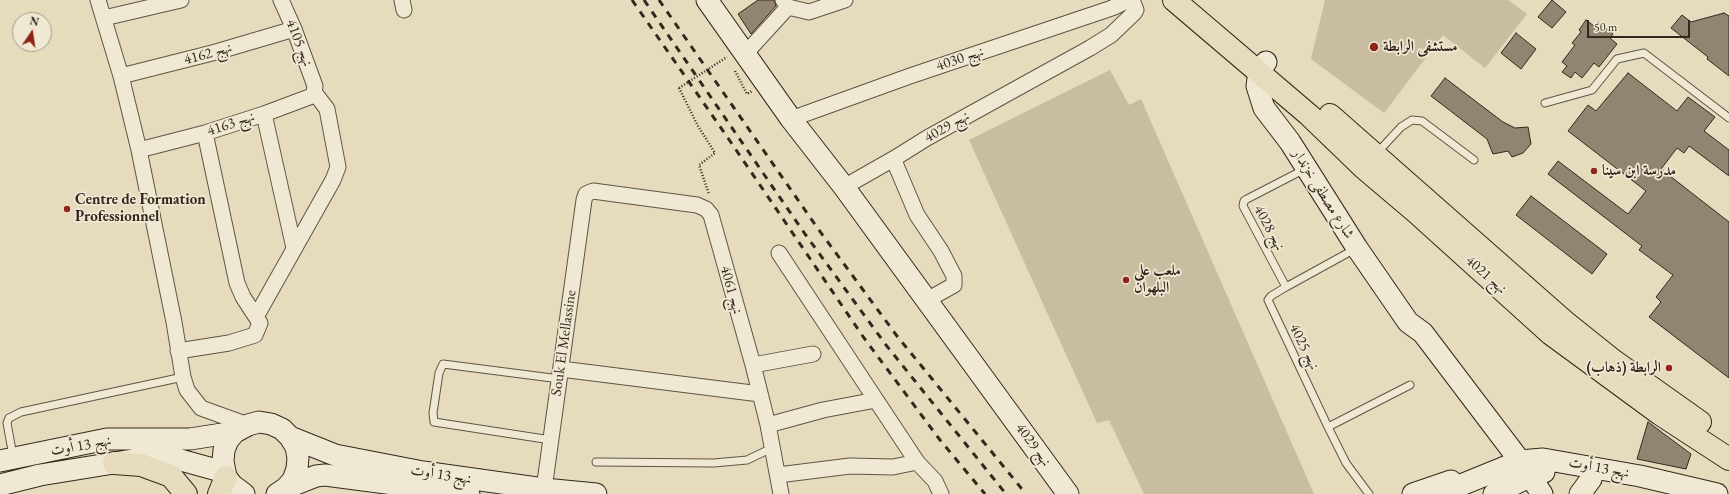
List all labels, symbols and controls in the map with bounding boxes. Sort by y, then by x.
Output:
north arrow [12,12,52,52]
scale bar [1589,12,1692,38]
text: N [29,13,40,29]
street label: نهج 4105 [282,17,316,69]
text: 50 m [1594,19,1617,35]
place label: مستشفى الرابطة [1383,38,1458,56]
street label: نهج 4162 [182,39,234,69]
marker: مستشفى الرابطة [1368,41,1380,53]
street label: نهج 4030 [934,43,986,75]
street label: نهج 4029 [921,107,973,147]
street label: نهج 4163 [205,108,257,140]
street label: شارع مصطفى خزندار [1288,146,1358,242]
place label: مدرسة ابن سينا [1602,162,1676,180]
marker: مدرسة ابن سينا [1589,166,1599,176]
place label: Centre de Formation Professionnel [75,191,206,226]
street label: نهج 4028 [1249,202,1289,254]
marker: Centre de Formation Professionnel [62,204,72,214]
street label: نهج 4021 [1462,252,1510,298]
place label: ملعب علي البلهوان [1134,262,1181,297]
street label: نهج 4061 [716,264,746,316]
marker: ملعب علي البلهوان [1121,275,1131,285]
street label: Souk El Mellassine [548,289,580,397]
street label: نهج 4025 [1285,321,1323,373]
place label: الرابطة (ذهاب) [1587,359,1661,377]
marker: الرابطة (ذهاب) [1664,363,1674,373]
street label: نهج 4029 [1011,420,1055,470]
street label: نهج 13 أوت [49,432,113,460]
street label: نهج 13 أوت [1567,453,1631,483]
street label: نهج 13 أوت [409,461,473,489]

